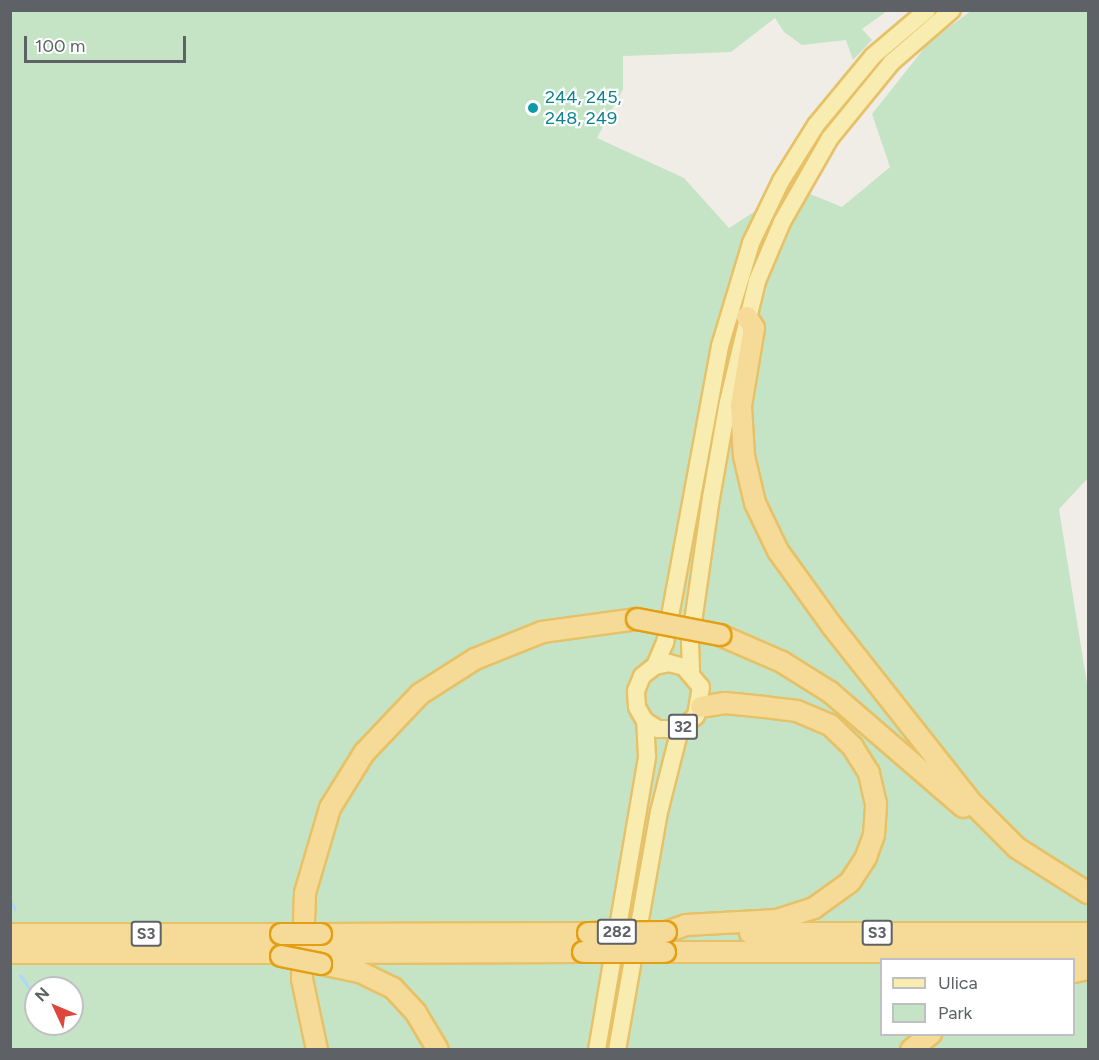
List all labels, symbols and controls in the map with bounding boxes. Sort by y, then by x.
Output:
scale bar [27,24,189,62]
text: 100 m [35,35,85,57]
place label: 244, 245, 248, 249 [545,87,622,130]
marker: 244, 245, 248, 249 [526,101,540,115]
road number: 32 [666,714,700,740]
road number: 282 [596,919,638,945]
road number: S3 [860,920,894,946]
road number: S3 [130,921,162,947]
legend [880,958,1075,1036]
text: Ulica [938,972,978,994]
north arrow [24,976,84,1036]
text: N [31,983,53,1006]
text: Park [938,1002,972,1024]

